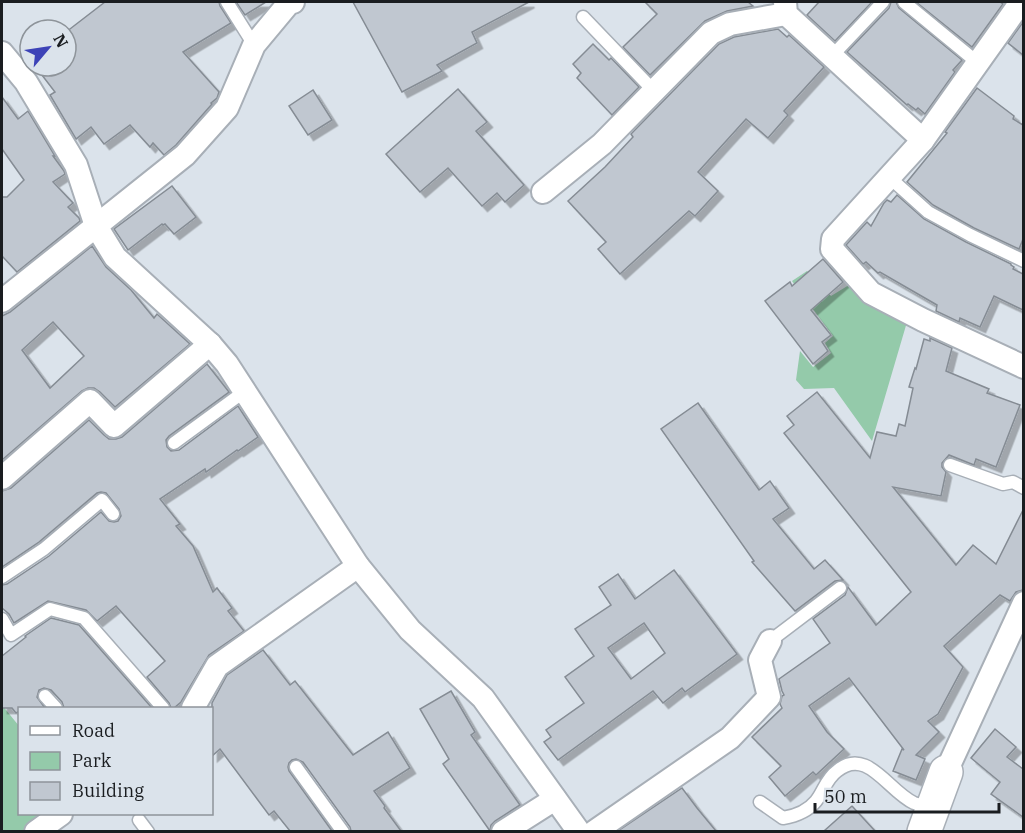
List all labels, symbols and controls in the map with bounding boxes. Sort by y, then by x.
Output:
north arrow [18,18,78,78]
text: N [49,30,73,51]
legend [18,707,213,815]
text: Road [72,719,115,742]
text: Park [72,749,112,772]
scale bar [815,776,1000,814]
text: Building [72,779,144,802]
text: 50 m [824,785,867,808]

